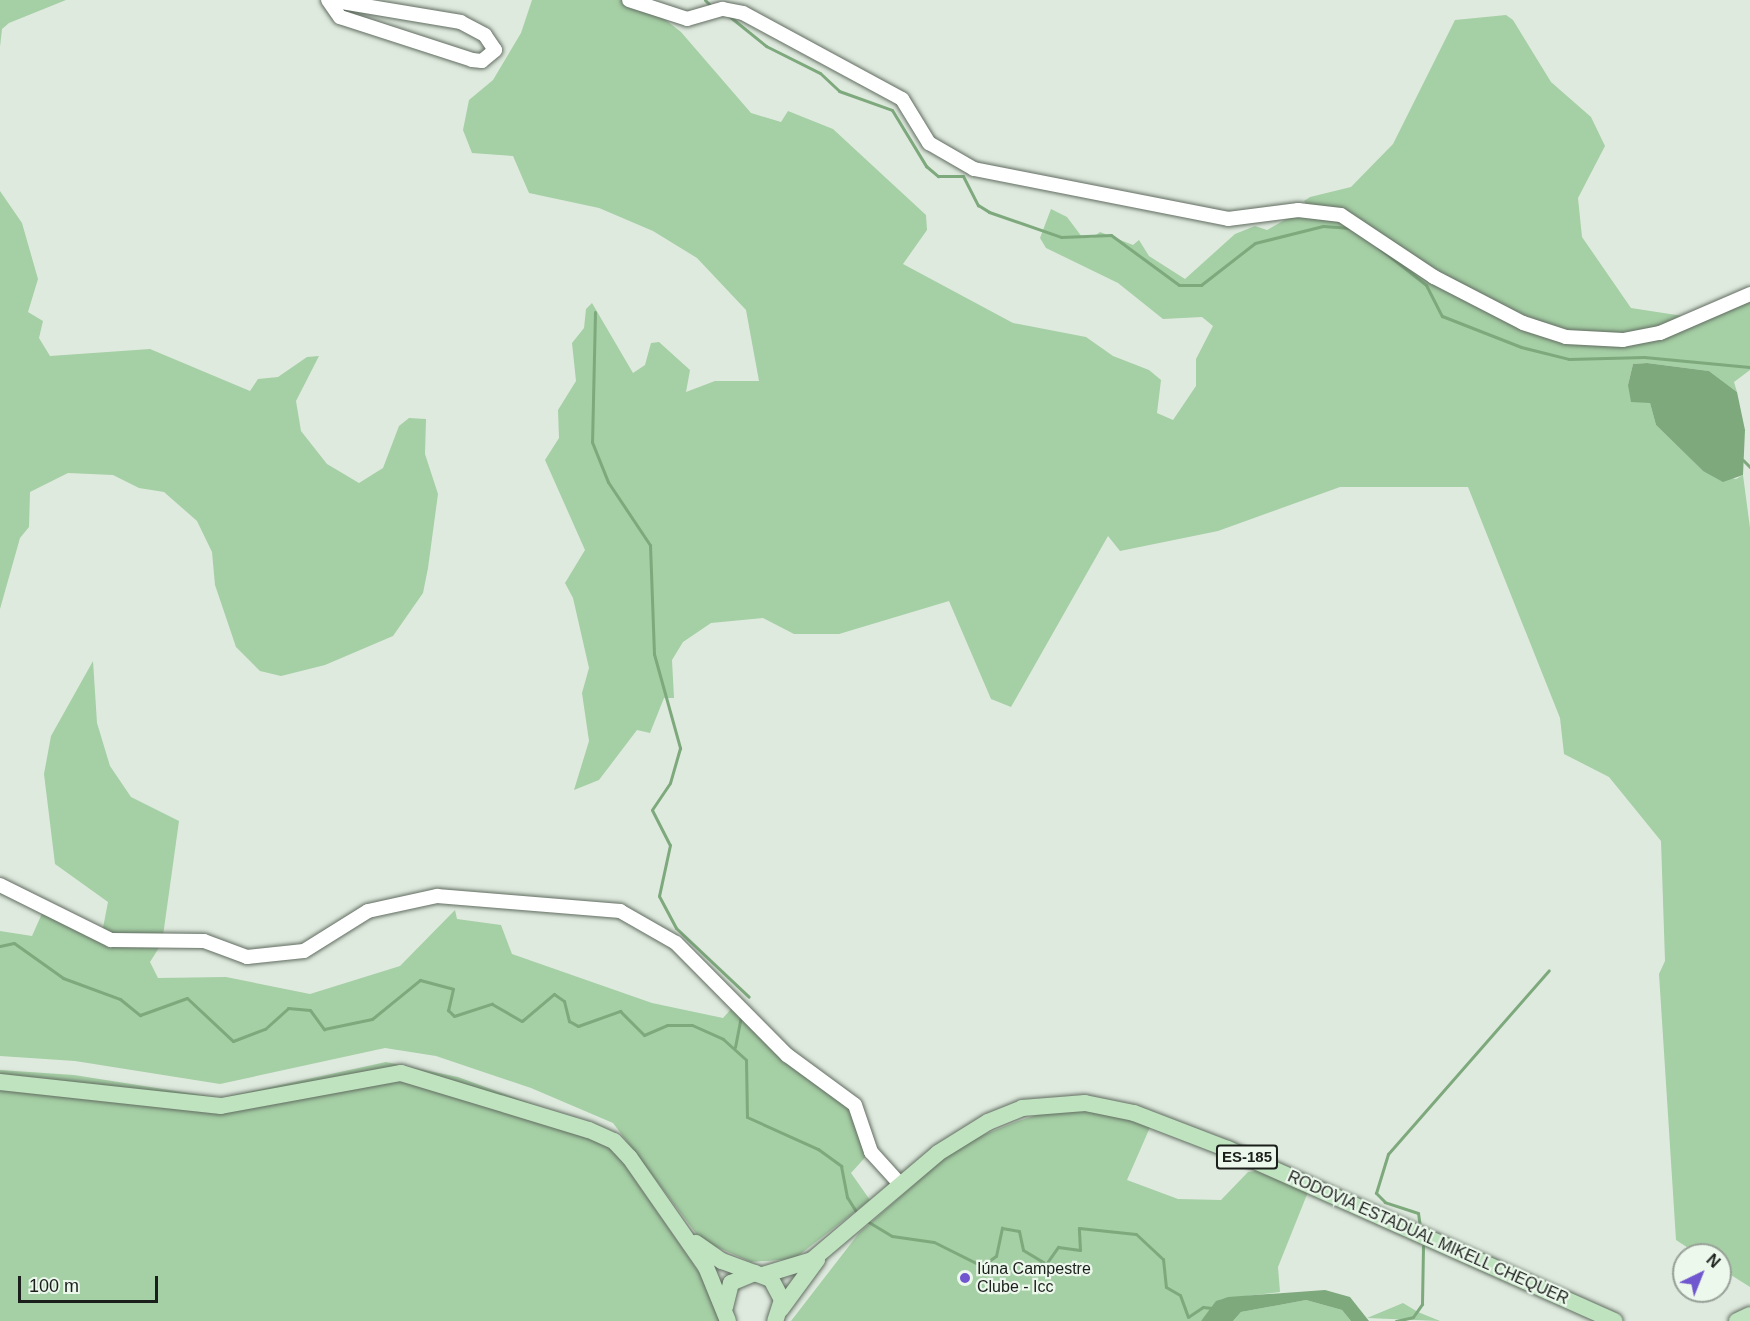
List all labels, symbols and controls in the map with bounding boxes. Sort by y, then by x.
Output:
road number: ES-185 [1216,1145,1278,1169]
street label: RODOVIA ESTADUAL MIKELL CHEQUER [1284,1167,1572,1309]
north arrow [1672,1243,1732,1303]
text: N [1703,1251,1723,1271]
place label: Iúna Campestre Clube - Icc [977,1259,1091,1297]
scale bar [21,1264,160,1302]
marker: Iúna Campestre Clube - Icc [958,1271,972,1285]
text: 100 m [29,1276,79,1296]

